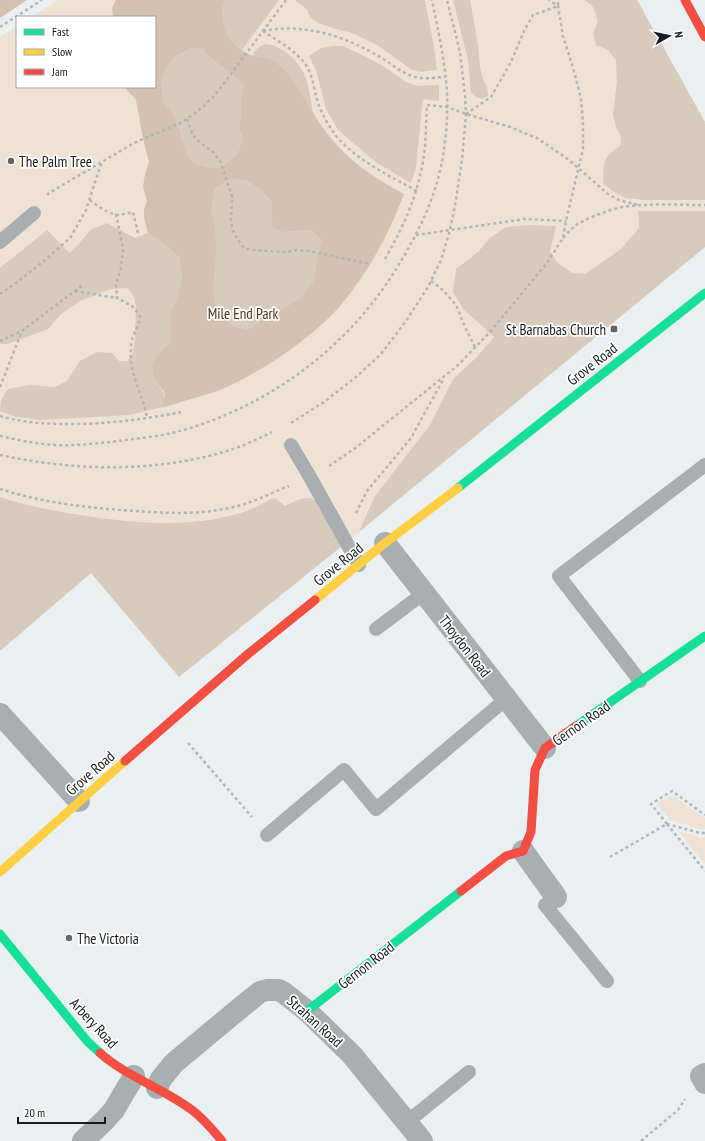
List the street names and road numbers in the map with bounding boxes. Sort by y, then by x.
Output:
street label: Grove Road [563,338,621,390]
street label: Grove Road [309,538,367,590]
street label: Thoydon Road [435,611,495,681]
street label: Gernon Road [548,696,614,750]
street label: Grove Road [62,747,118,799]
street label: Gernon Road [334,937,398,993]
street label: Strahan Road [283,991,347,1051]
street label: Arbery Road [66,994,122,1052]

